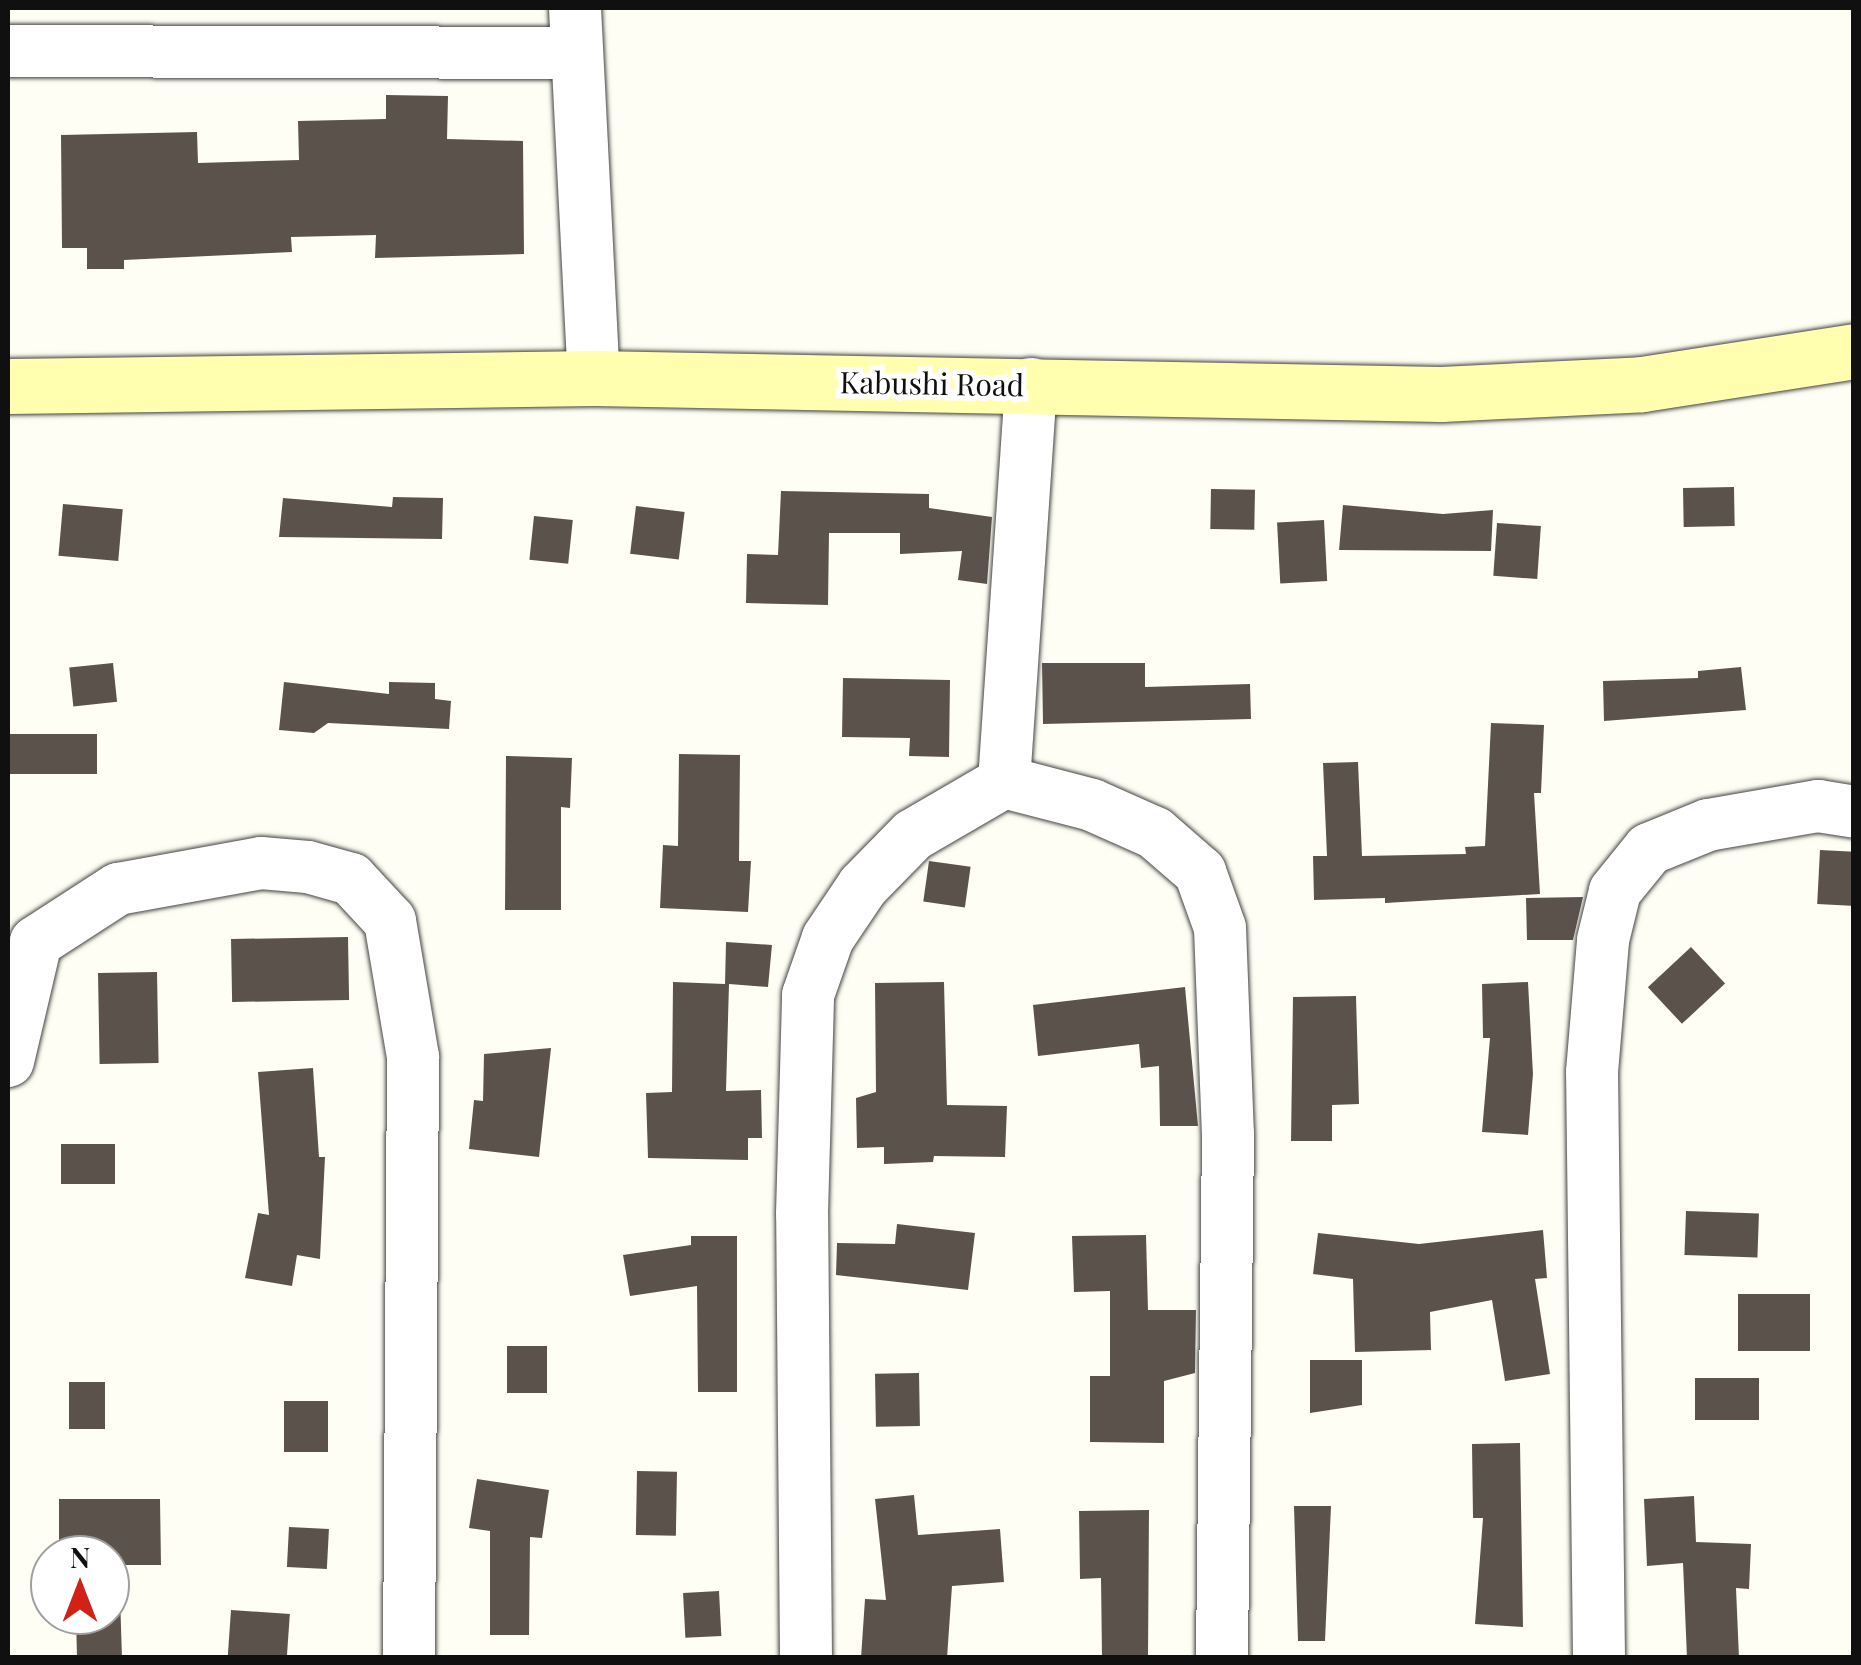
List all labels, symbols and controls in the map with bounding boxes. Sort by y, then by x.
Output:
street label: Kabushi Road [839,363,1025,403]
north arrow [30,1535,130,1635]
text: N [70,1538,90,1575]

